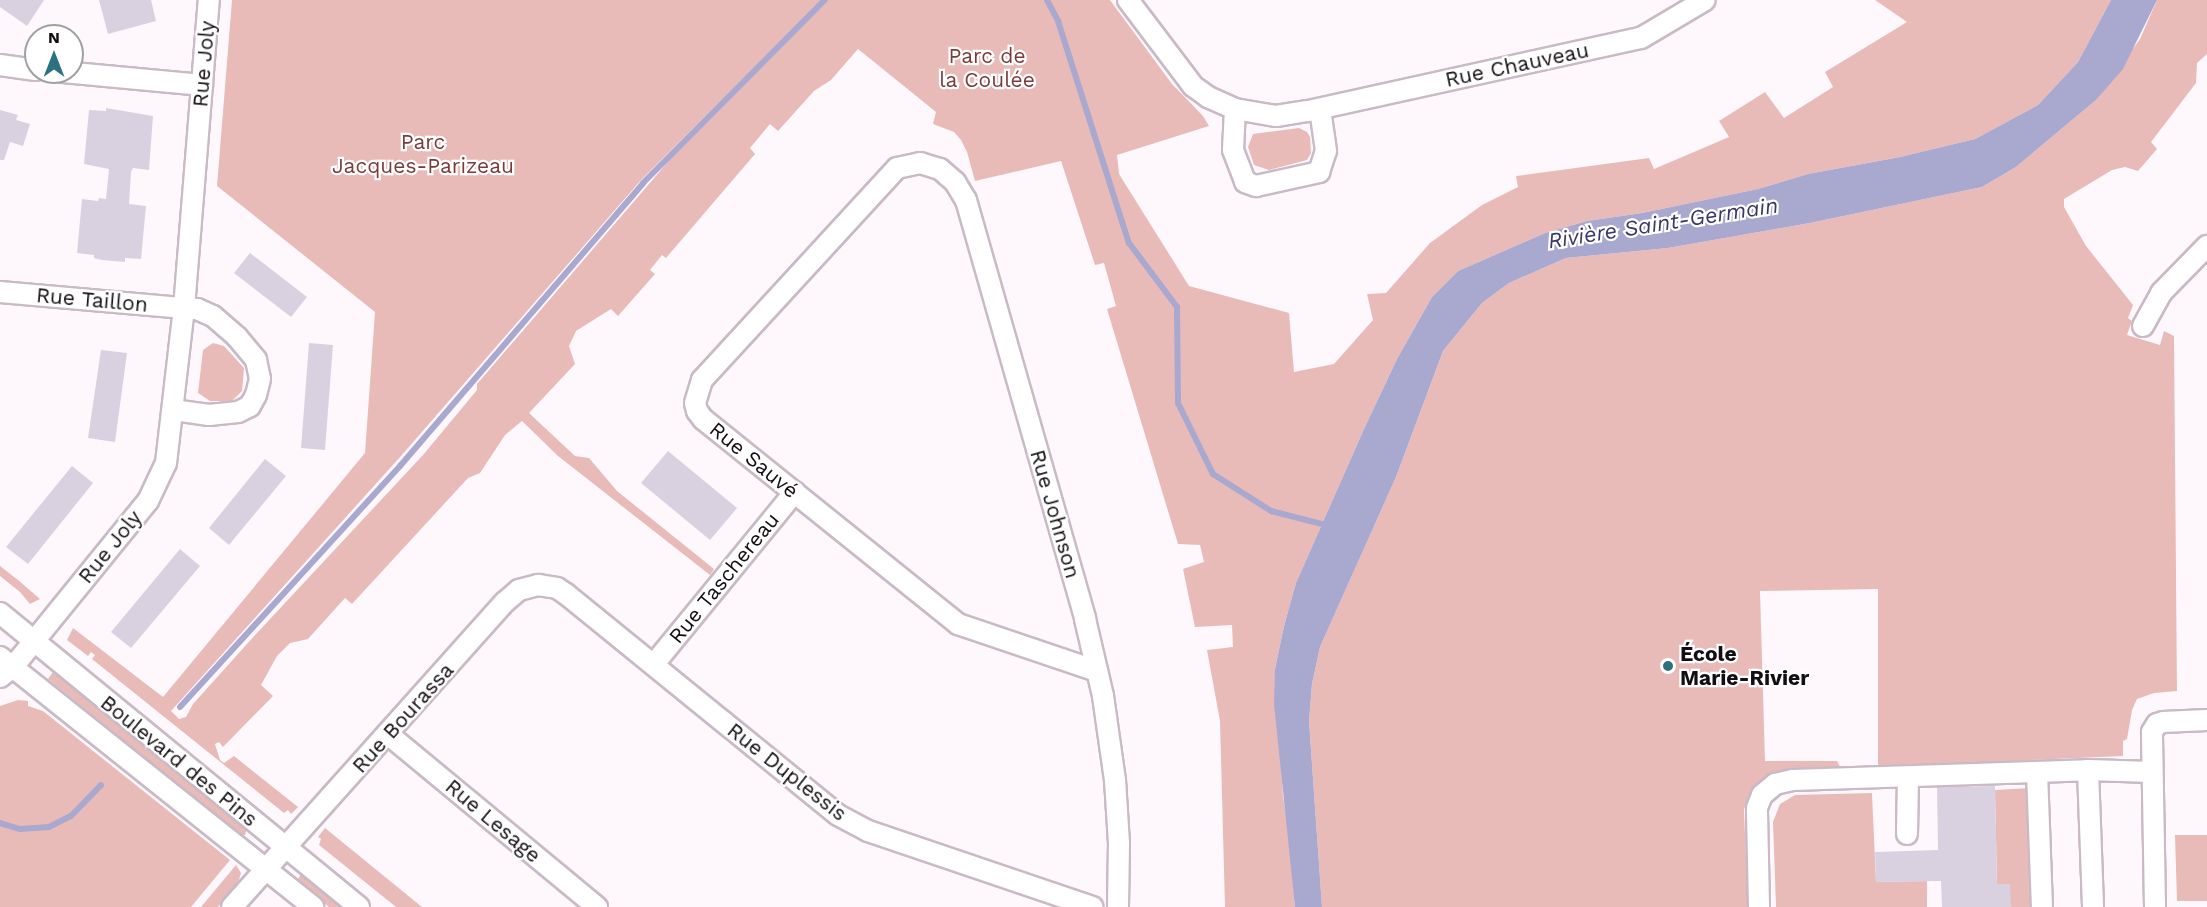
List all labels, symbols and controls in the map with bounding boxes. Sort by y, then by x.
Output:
street label: Rue Joly [188,20,220,108]
north arrow [24,24,84,84]
text: N [48,28,60,47]
street label: Rue Chauveau [1443,37,1591,93]
park label: Parc de la Coulée [939,43,1035,93]
park label: Parc Jacques-Parizeau [332,129,514,179]
water label: Rivière Saint-Germain [1546,192,1780,254]
street label: Rue Taillon [35,283,149,317]
street label: Rue Sauvé [704,417,804,503]
street label: Rue Johnson [1025,447,1085,581]
street label: Rue Joly [73,505,147,589]
street label: Rue Taschereau [663,507,785,649]
place label: École Marie-Rivier [1680,641,1809,691]
street label: Rue Bourassa [347,658,459,778]
marker: École Marie-Rivier [1661,659,1675,673]
street label: Boulevard des Pins [95,690,263,832]
street label: Rue Duplessis [722,718,852,826]
street label: Rue Lesage [440,774,546,868]

